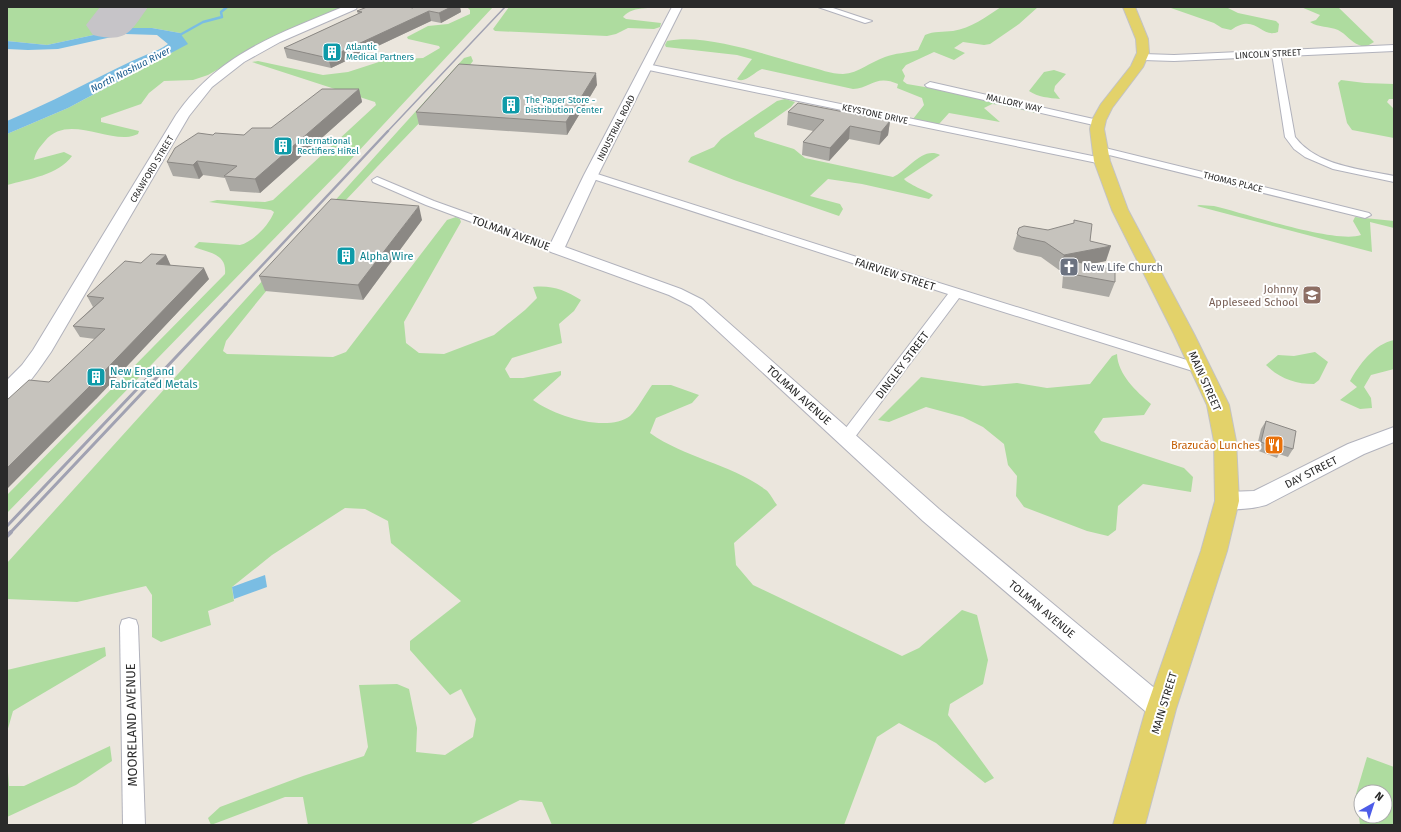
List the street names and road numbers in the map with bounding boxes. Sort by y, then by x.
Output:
street label: LINCOLN STREET [1235,47,1302,61]
street label: MALLORY WAY [985,92,1043,114]
street label: INDUSTRIAL ROAD [595,93,637,163]
street label: KEYSTONE DRIVE [841,102,909,126]
street label: CRAWFORD STREET [128,133,176,204]
street label: THOMAS PLACE [1202,170,1264,194]
street label: TOLMAN AVENUE [470,213,552,254]
street label: FAIRVIEW STREET [853,255,937,294]
street label: DINGLEY STREET [873,329,932,401]
street label: MAIN STREET [1186,349,1224,413]
street label: TOLMAN AVENUE [764,363,834,428]
street label: DAY STREET [1283,454,1340,491]
street label: TOLMAN AVENUE [1006,578,1078,641]
street label: MOORELAND AVENUE [123,663,140,787]
street label: MAIN STREET [1149,670,1180,736]

